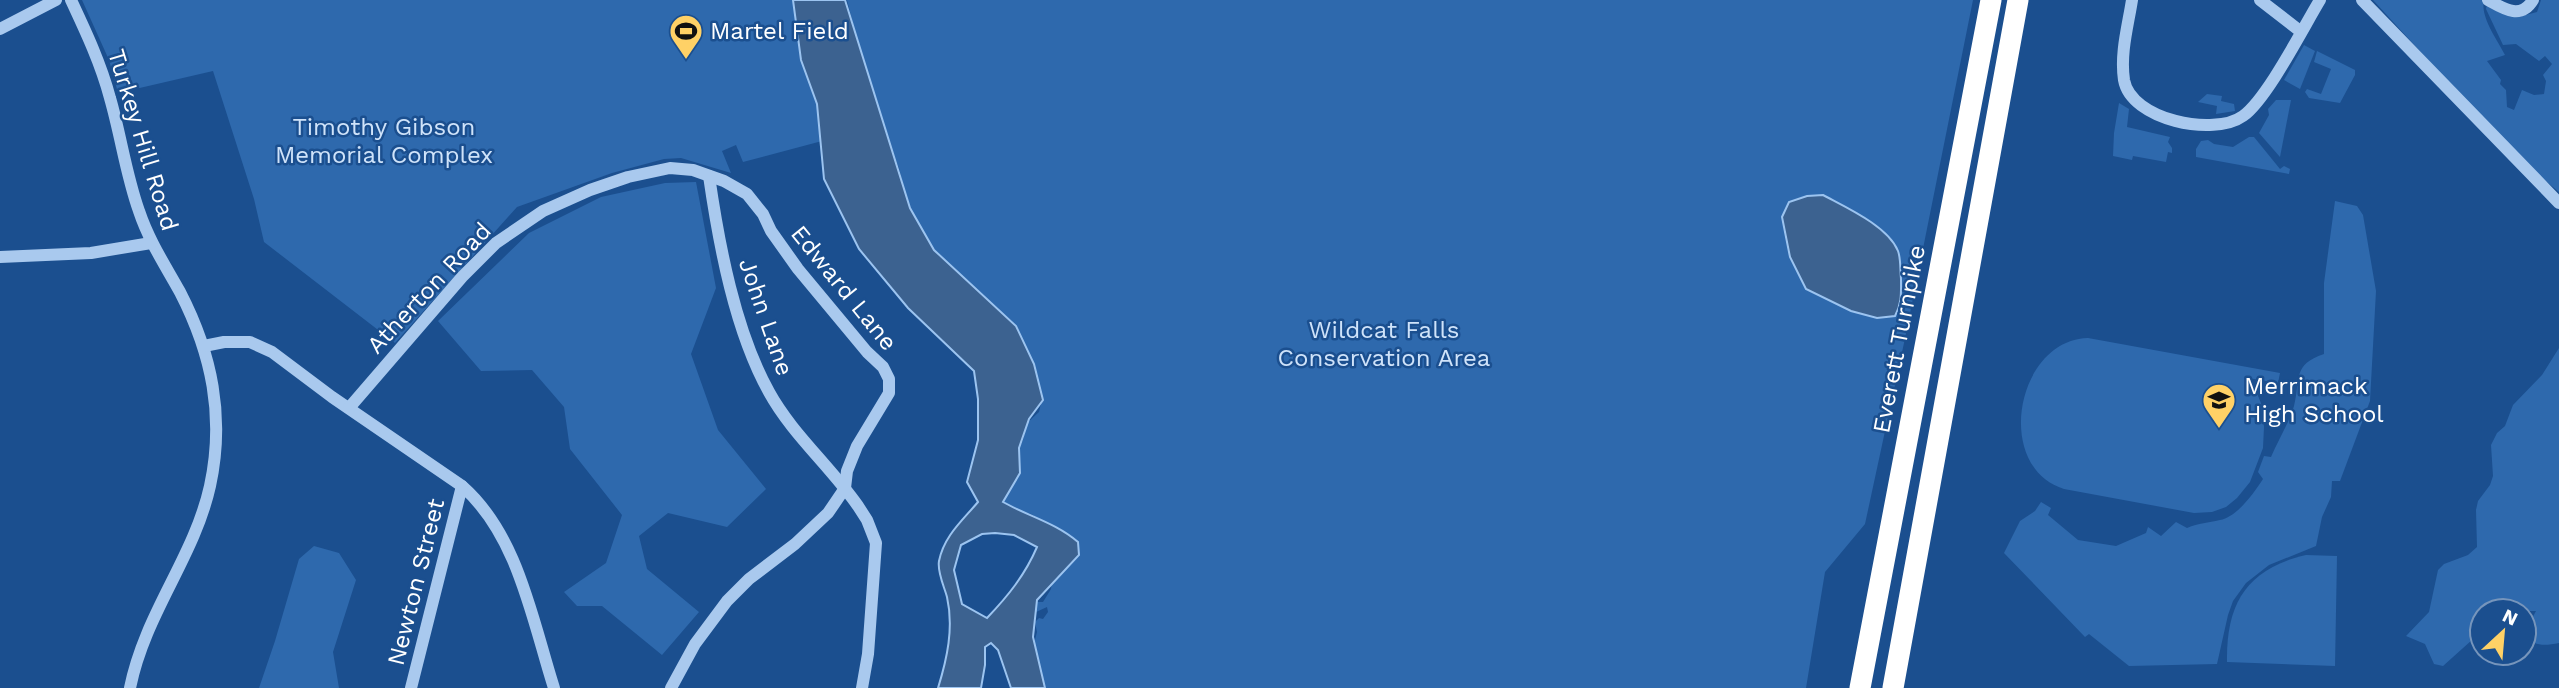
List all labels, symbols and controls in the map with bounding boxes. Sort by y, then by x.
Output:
sports icon: Martel Field [667,12,705,61]
place label: Martel Field [710,17,849,45]
street label: Turkey Hill Road [102,46,184,234]
park label: Timothy Gibson Memorial Complex [275,113,493,169]
street label: Atherton Road [361,217,497,359]
street label: Edward Lane [785,220,903,356]
street label: Everett Turnpike [1867,243,1931,435]
street label: John Lane [733,255,799,379]
park label: Wildcat Falls Conservation Area [1278,316,1490,372]
place label: Merrimack High School [2244,372,2384,428]
school or university icon: Merrimack High School [2200,381,2238,430]
street label: Newton Street [382,496,450,668]
north arrow [2468,597,2538,667]
text: N [2499,604,2522,631]

